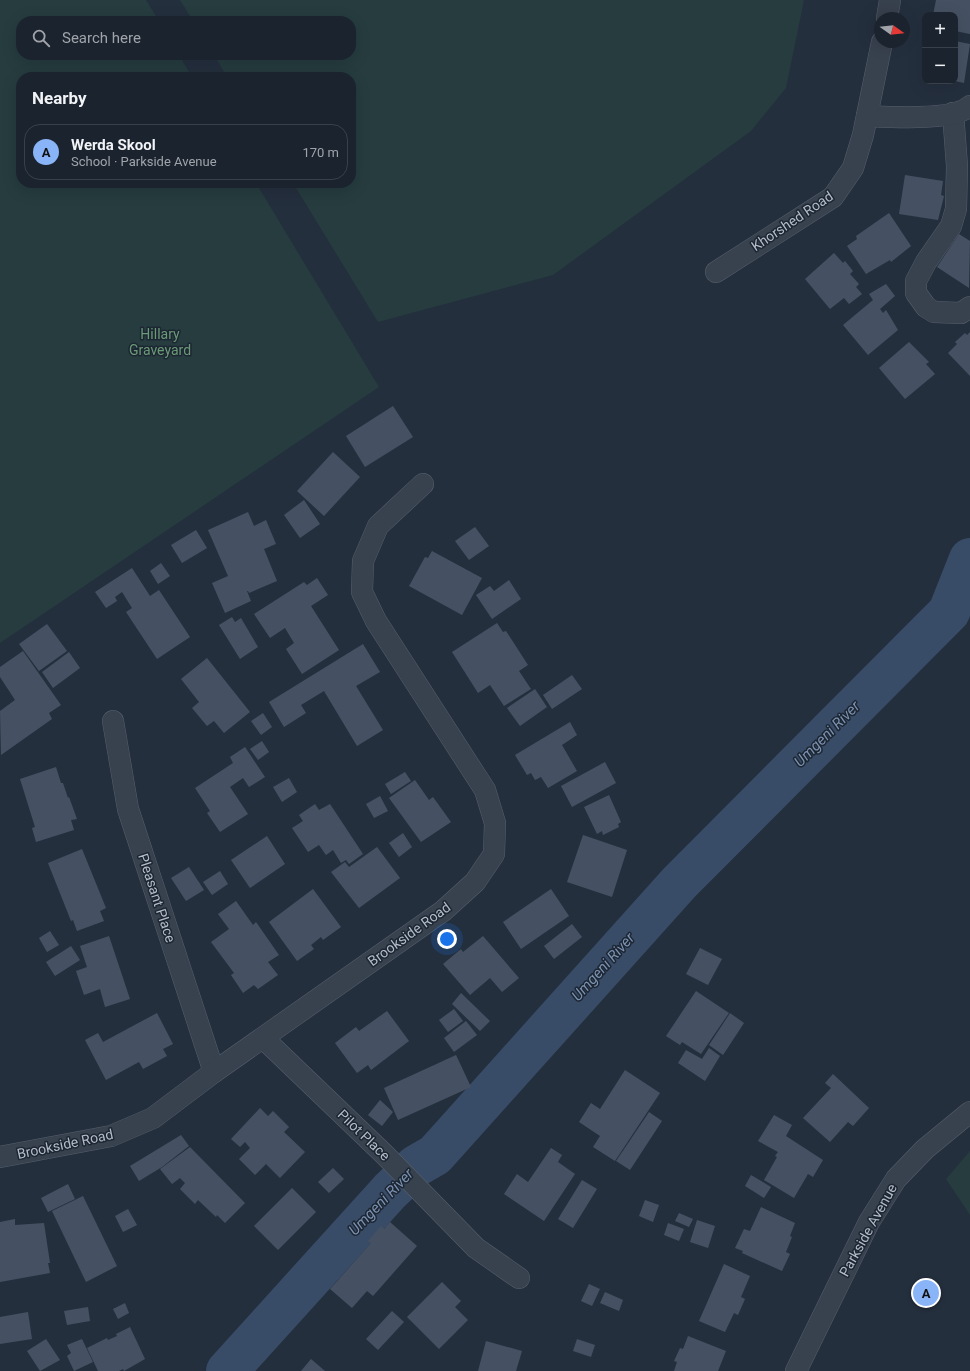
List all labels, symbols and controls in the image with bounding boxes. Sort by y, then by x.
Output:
north arrow [874,12,910,48]
map controls [922,12,958,84]
button: + [922,12,958,48]
search box [16,16,356,60]
icon: search [30,27,52,49]
text: Search here [62,29,141,47]
button: − [922,48,958,84]
text: Nearby [32,88,87,108]
text: Werda Skool [71,136,156,154]
text: A [42,145,50,160]
text: 170 m [302,145,339,160]
text: School · Parkside Avenue [71,154,217,169]
street label: Khorshed Road [748,188,836,254]
park label: Hillary Graveyard [129,326,191,358]
water label: Umgeni River [790,697,864,771]
street label: Pleasant Place [135,852,179,944]
street label: Brookside Road [365,899,453,969]
water label: Umgeni River [568,928,639,1005]
your location [437,929,457,949]
street label: Pilot Place [335,1106,393,1164]
street label: Brookside Road [15,1126,115,1162]
water label: Umgeni River [345,1164,418,1239]
street label: Parkside Avenue [836,1181,900,1279]
pin: A [913,1278,939,1308]

